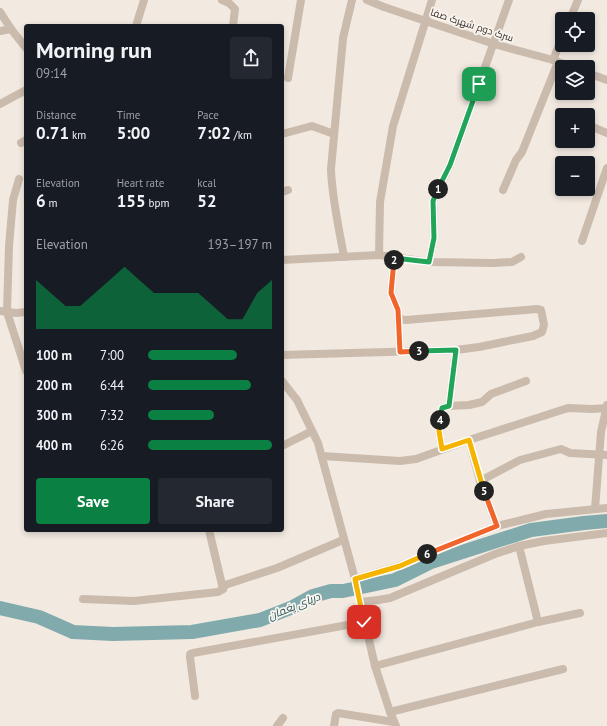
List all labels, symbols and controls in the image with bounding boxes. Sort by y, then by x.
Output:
street label: سرک دوم شهرک صفا [428,5,515,46]
map controls [555,12,595,196]
button: locate [555,12,595,52]
text: Morning run [36,36,152,64]
button: share [230,37,272,79]
button: layers [555,60,595,100]
text: 09:14 [36,65,67,82]
pin [462,67,496,101]
icon: arrive [468,73,490,95]
text: Distance [36,108,76,122]
text: Time [117,108,140,122]
text: Pace [197,108,219,122]
button: + [555,108,595,148]
text: 0.71 [36,122,69,144]
text: 5:00 [117,122,150,144]
text: 7:02 [197,122,231,144]
text: km [69,128,86,142]
text: /km [231,128,252,142]
button: − [555,156,595,196]
text: Elevation [36,176,80,190]
text: Heart rate [117,176,164,190]
text: kcal [197,176,216,190]
pin: 1 [428,179,448,199]
text: 1 [435,182,441,196]
text: 6 [36,190,46,212]
text: 155 [117,190,146,212]
text: 52 [197,190,217,212]
text: m [46,196,58,210]
text: bpm [146,196,169,210]
text: Elevation [36,236,88,253]
text: 193–197 m [208,236,272,253]
pin: 2 [384,250,404,270]
text: 2 [391,253,397,267]
pin: 3 [409,341,429,361]
text: 3 [416,344,422,358]
text: 100 m [36,347,72,364]
text: 7:00 [100,347,124,364]
text: 200 m [36,377,72,394]
text: 6:44 [100,377,124,394]
text: 300 m [36,407,72,424]
text: 7:32 [100,407,124,424]
pin: 4 [430,410,450,430]
text: 4 [437,413,443,427]
text: 400 m [36,437,72,454]
text: 6:26 [100,437,124,454]
button: Save [36,478,150,524]
button: Share [158,478,272,524]
pin: 5 [474,481,494,501]
text: 5 [481,484,487,498]
pin: 6 [417,544,437,564]
text: 6 [424,547,430,561]
water label: دریای پغمان [266,589,323,624]
pin [347,605,381,639]
icon: check [353,611,375,633]

